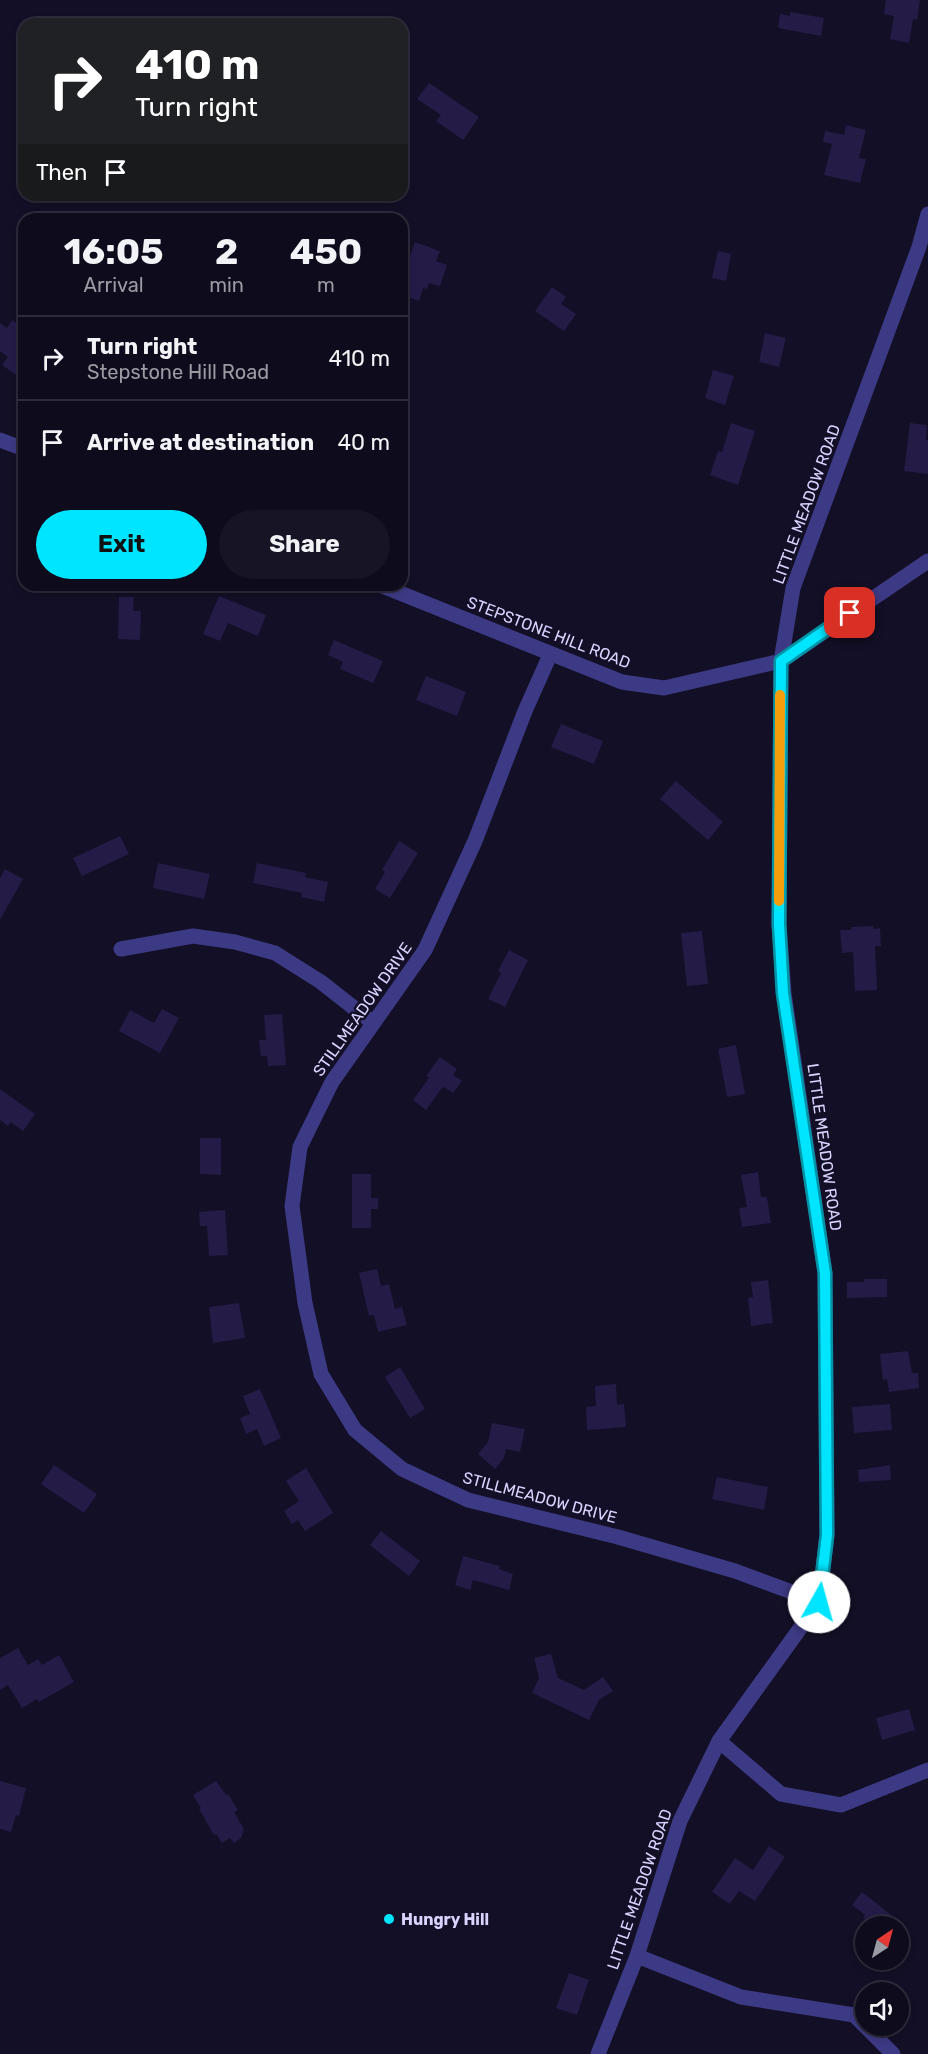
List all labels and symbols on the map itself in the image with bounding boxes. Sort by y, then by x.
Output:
street label: LITTLE MEADOW ROAD [769,422,844,587]
pin [824,587,875,638]
street label: STEPSTONE HILL ROAD [464,592,633,672]
street label: STILLMEADOW DRIVE [309,939,416,1080]
street label: LITTLE MEADOW ROAD [803,1062,846,1232]
street label: STILLMEADOW DRIVE [461,1468,619,1527]
position arrow [787,1570,851,1634]
street label: LITTLE MEADOW ROAD [603,1806,676,1972]
place label: Hungry Hill [401,1910,489,1929]
marker: Hungry Hill [382,1912,396,1926]
north arrow [855,1916,909,1970]

